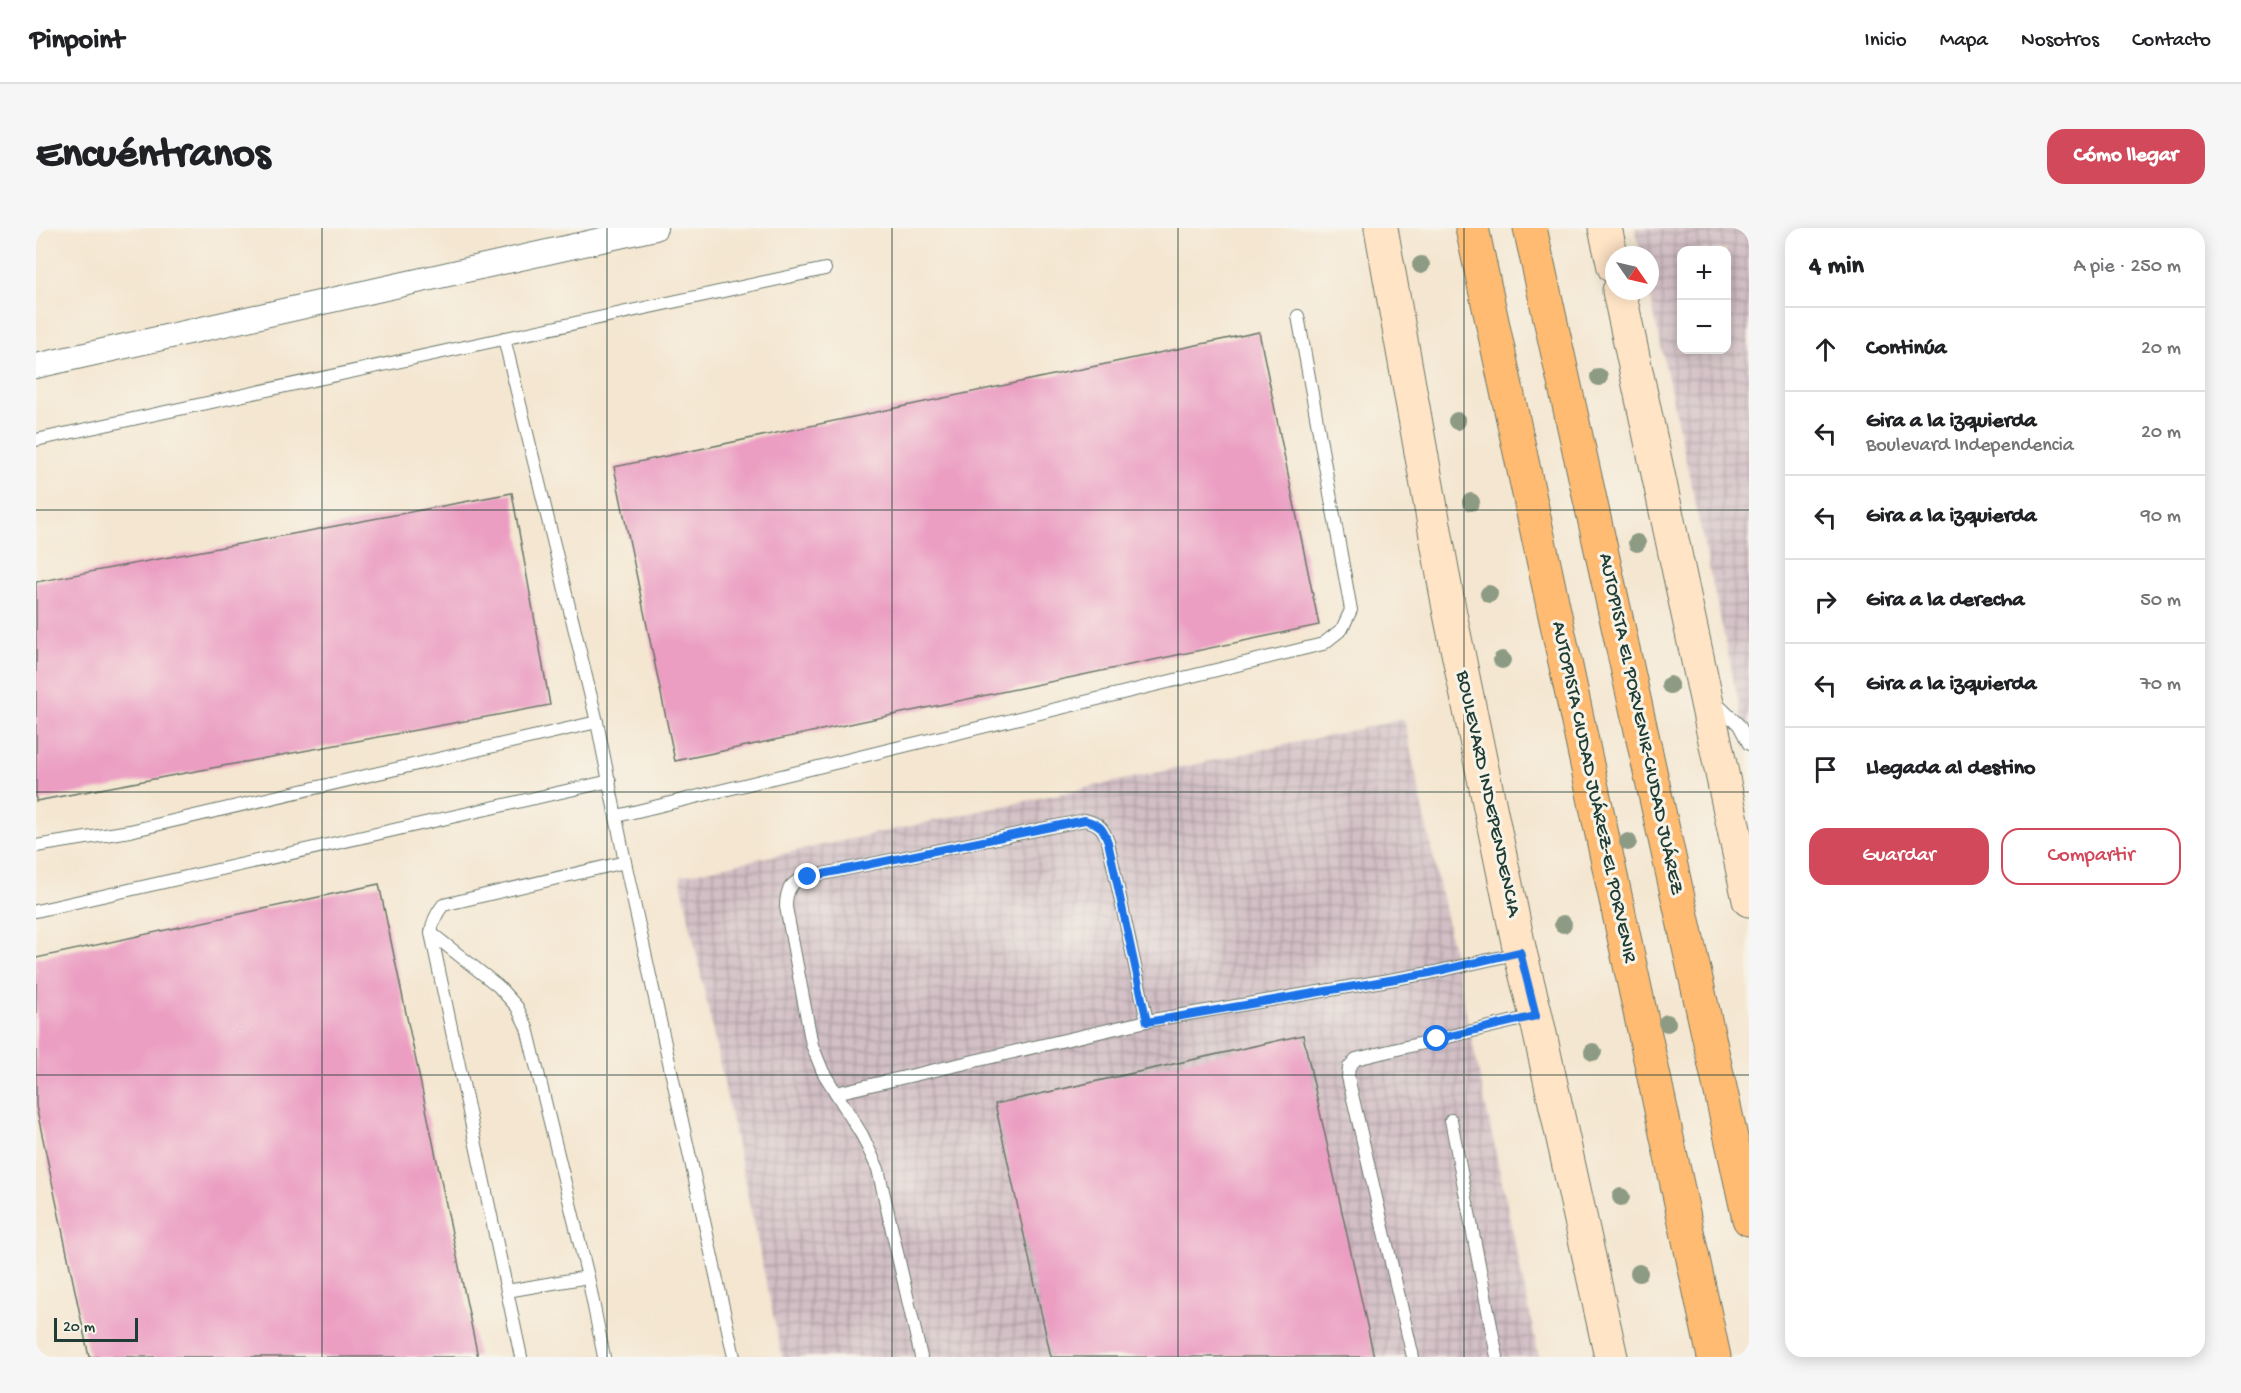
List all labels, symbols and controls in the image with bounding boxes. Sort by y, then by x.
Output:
text: Pinpoint [30,25,124,58]
text: Inicio [1865,29,1907,54]
text: Mapa [1940,29,1988,54]
text: Nosotros [2021,29,2099,54]
text: Contacto [2132,29,2211,54]
button: Cómo llegar [2047,129,2205,184]
text: Encuéntranos [36,132,270,181]
north arrow [1605,246,1659,300]
map controls [1677,246,1731,354]
button: + [1677,246,1731,300]
text: 4 min [1809,252,1864,283]
text: A pie · 250 m [2074,256,2181,279]
button: − [1677,300,1731,354]
icon: ahead [1809,333,1842,366]
text: Continúa [1866,336,1947,362]
text: 20 m [2141,338,2181,361]
text: Gira a la izquierda [1866,409,2037,435]
icon: left [1809,417,1842,450]
text: 20 m [2141,422,2181,445]
text: Boulevard Independencia [1866,435,2074,458]
icon: left [1809,501,1842,534]
text: Gira a la izquierda [1866,504,2037,530]
text: 90 m [2141,506,2181,529]
street label: AUTOPISTA EL PORVENIR-CIUDAD JUÁREZ [1593,551,1690,898]
icon: right [1809,585,1842,618]
text: Gira a la derecha [1866,588,2024,614]
text: 50 m [2140,590,2181,613]
street label: AUTOPISTA CIUDAD JUÁREZ-EL PORVENIR [1546,619,1643,966]
street label: BOULEVARD INDEPENDENCIA [1449,668,1525,920]
icon: left [1809,669,1842,702]
text: Gira a la izquierda [1866,672,2037,698]
text: 70 m [2140,674,2181,697]
icon: arrive [1809,753,1842,786]
text: Llegada al destino [1866,756,2036,782]
button: Guardar [1809,828,1989,885]
button: Compartir [2001,828,2181,885]
route end [794,863,820,889]
route start [1423,1025,1449,1051]
scale bar [54,1315,138,1342]
text: 20 m [63,1319,95,1338]

